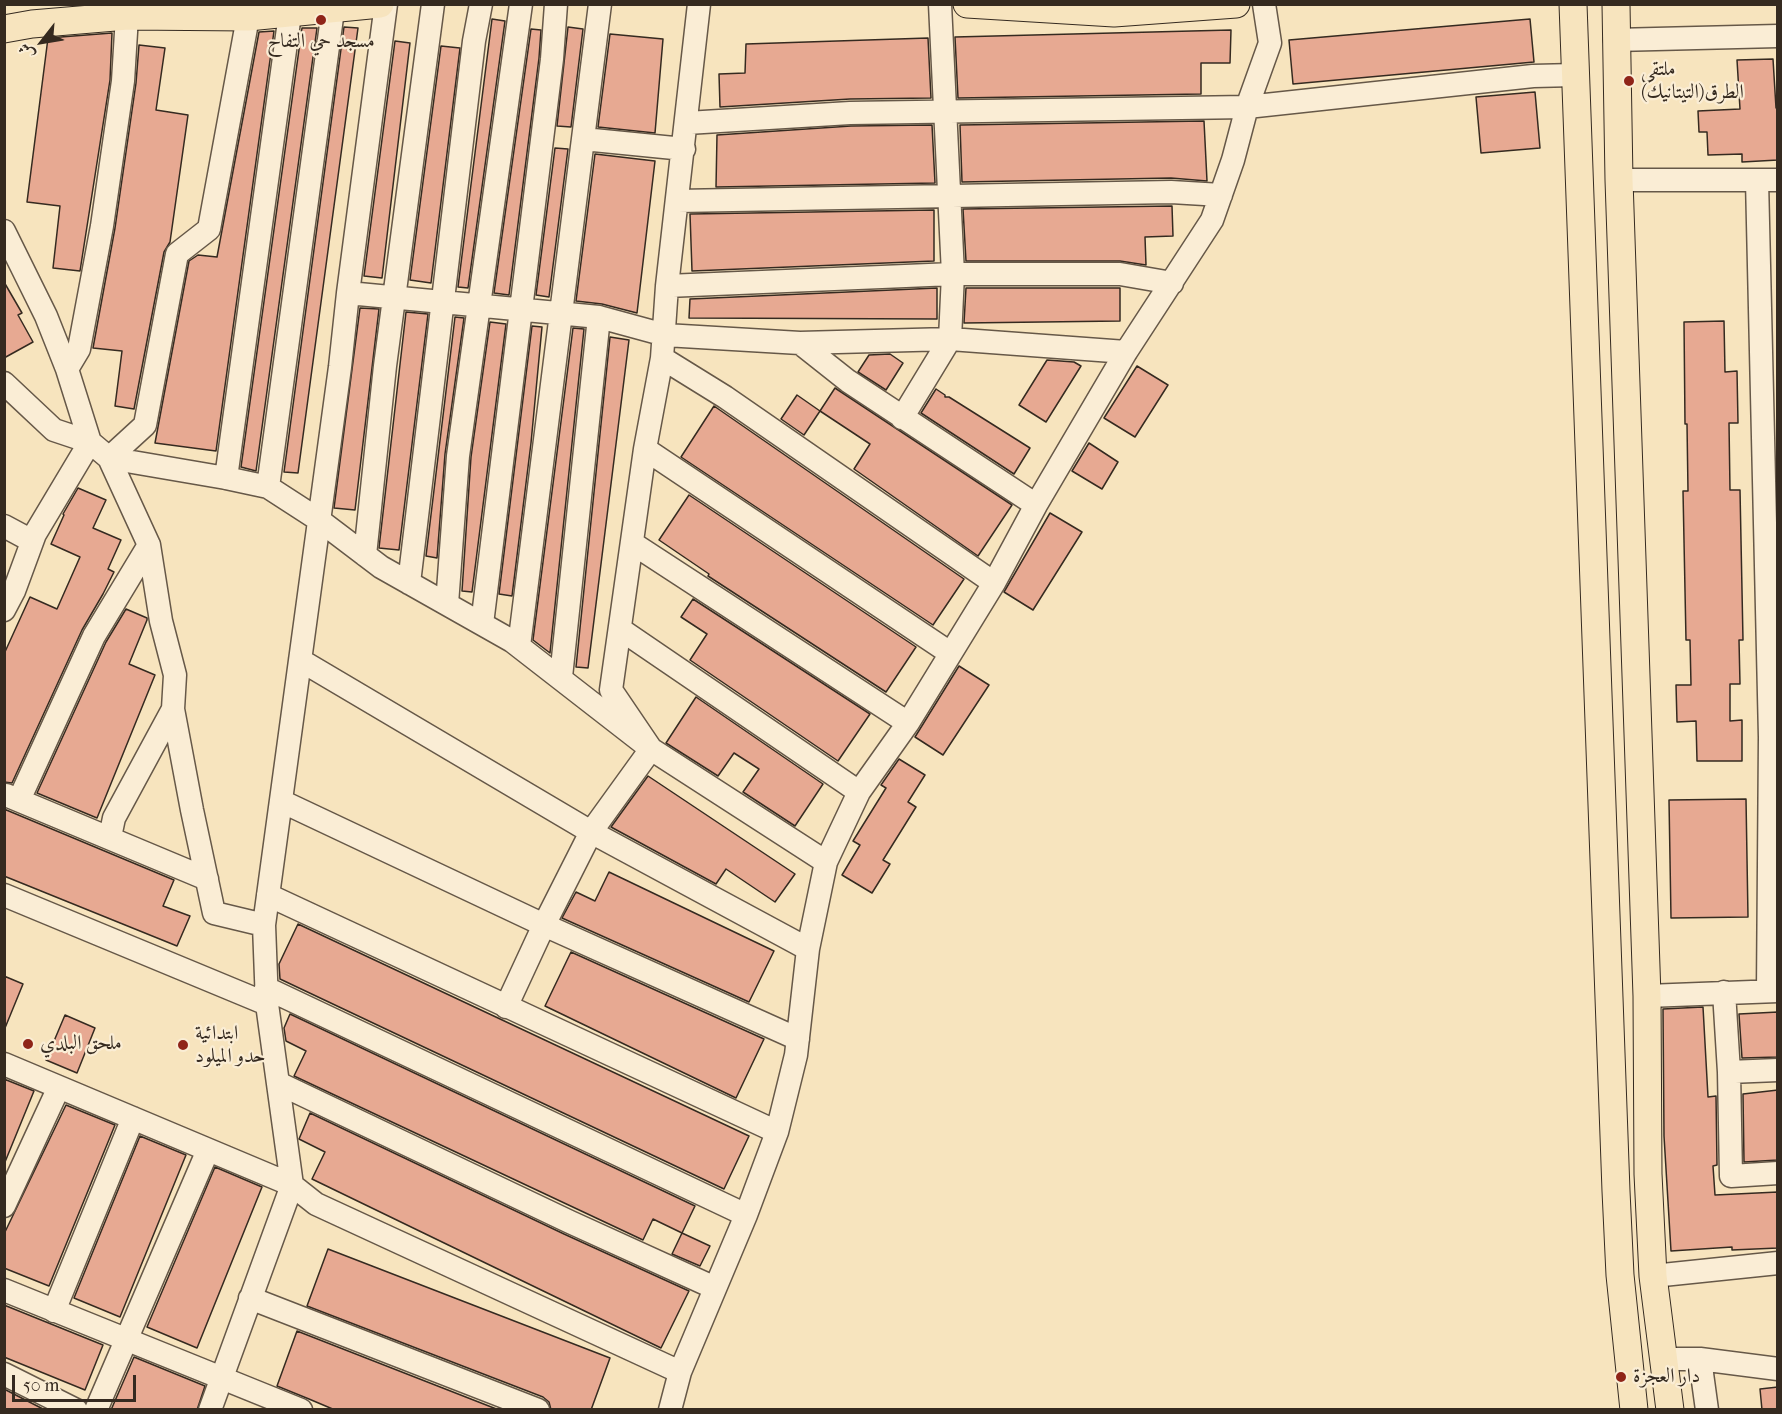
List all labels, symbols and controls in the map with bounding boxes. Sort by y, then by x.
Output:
north arrow [12,12,72,72]
marker: مسجد حي التفاح [314,13,328,27]
place label: مسجد حي التفاح [267,30,375,54]
text: ش [14,40,38,63]
place label: ملتقى الطرق(التيتانيك) [1641,58,1744,105]
marker: ملتقى الطرق(التيتانيك) [1622,74,1636,88]
place label: ابتدائية حدو الميلود [195,1022,266,1069]
place label: ملحق البلدي [40,1032,122,1056]
marker: ملحق البلدي [21,1037,35,1051]
marker: ابتدائية حدو الميلود [176,1038,190,1052]
scale bar [15,1363,140,1401]
place label: دار العجزة [1633,1365,1700,1389]
marker: دار العجزة [1614,1370,1628,1384]
text: 50 m [23,1375,59,1396]

